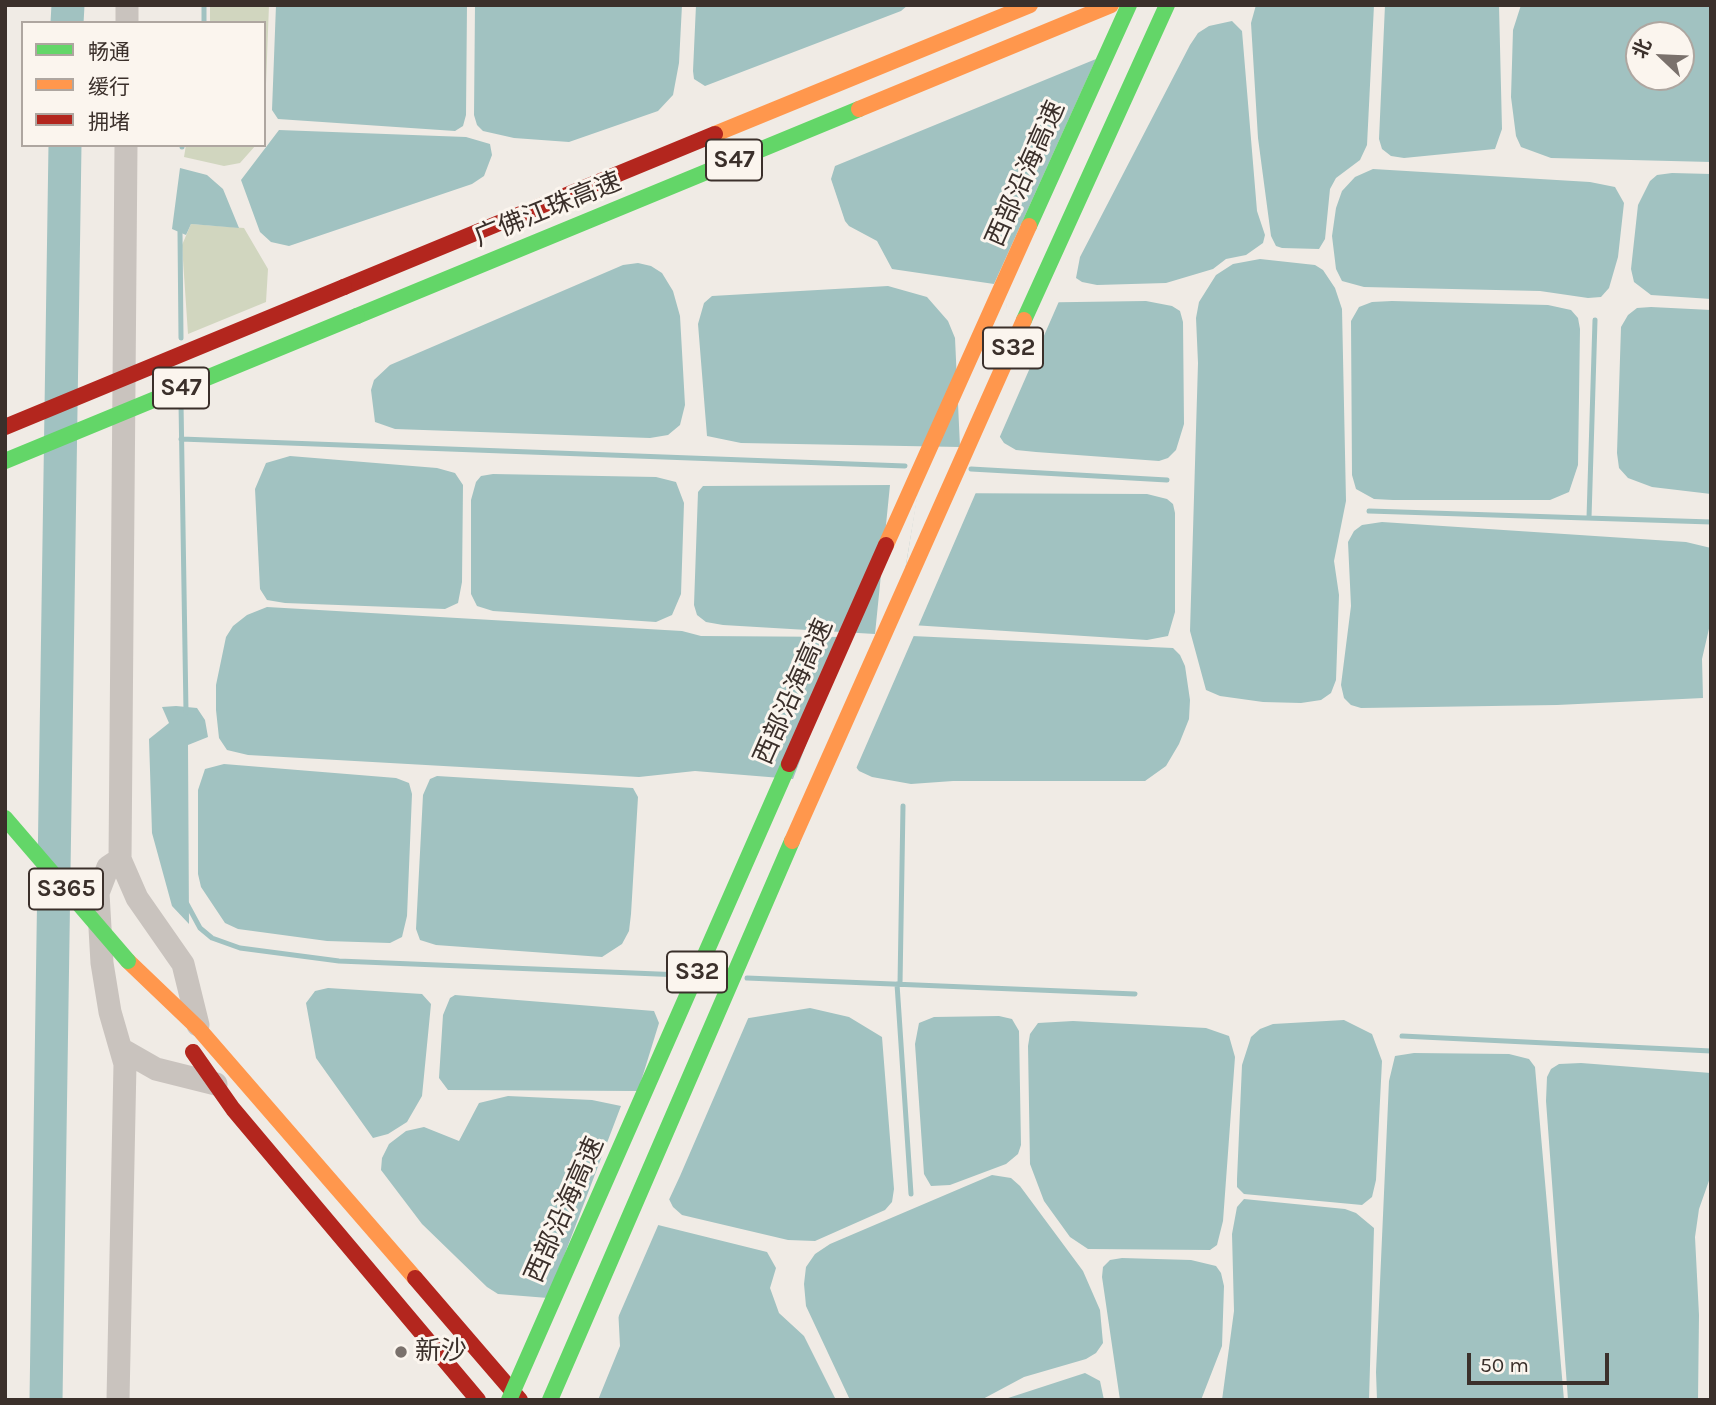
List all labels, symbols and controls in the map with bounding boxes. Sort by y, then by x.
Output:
legend [21,21,266,147]
north arrow [1625,21,1695,91]
text: 北 [1629,36,1656,62]
text: 畅通 [88,40,130,64]
text: 缓行 [88,75,130,99]
street label: 西部沿海高速 [980,96,1072,252]
text: 拥堵 [88,110,130,134]
road number: S47 [706,140,762,180]
street label: 广佛江珠高速 [470,166,626,254]
road number: S32 [983,328,1043,368]
road number: S47 [153,368,209,408]
street label: 西部沿海高速 [748,614,840,770]
road number: S365 [29,868,103,909]
road number: S32 [667,952,727,992]
street label: 西部沿海高速 [519,1132,611,1288]
place label: 新沙 [415,1336,467,1368]
scale bar [1471,1338,1613,1382]
marker: 新沙 [393,1344,409,1360]
text: 50 m [1480,1353,1529,1377]

